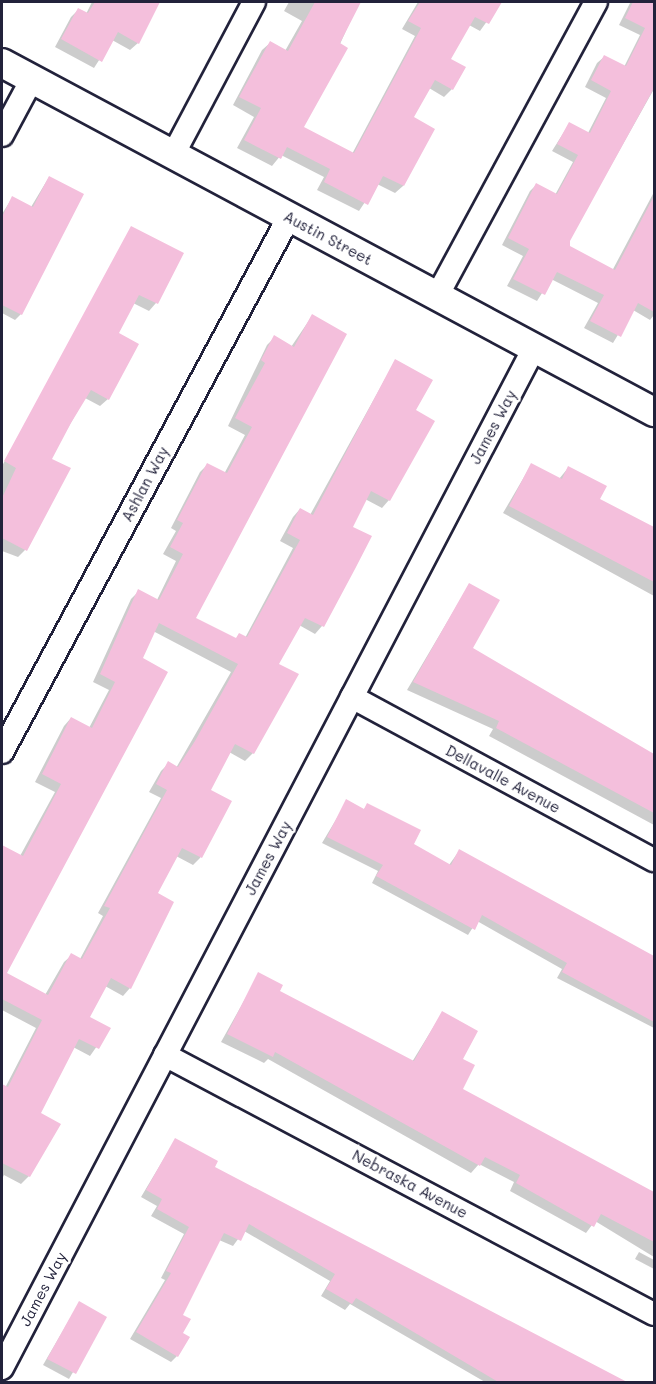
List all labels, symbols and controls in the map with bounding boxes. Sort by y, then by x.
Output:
street label: Austin Street [281,207,375,269]
street label: James Way [466,387,520,467]
street label: Ashlan Way [118,443,172,525]
street label: Dellavalle Avenue [443,741,563,817]
street label: James Way [241,818,295,898]
street label: Nebraska Avenue [349,1146,471,1222]
street label: James Way [16,1249,70,1329]

